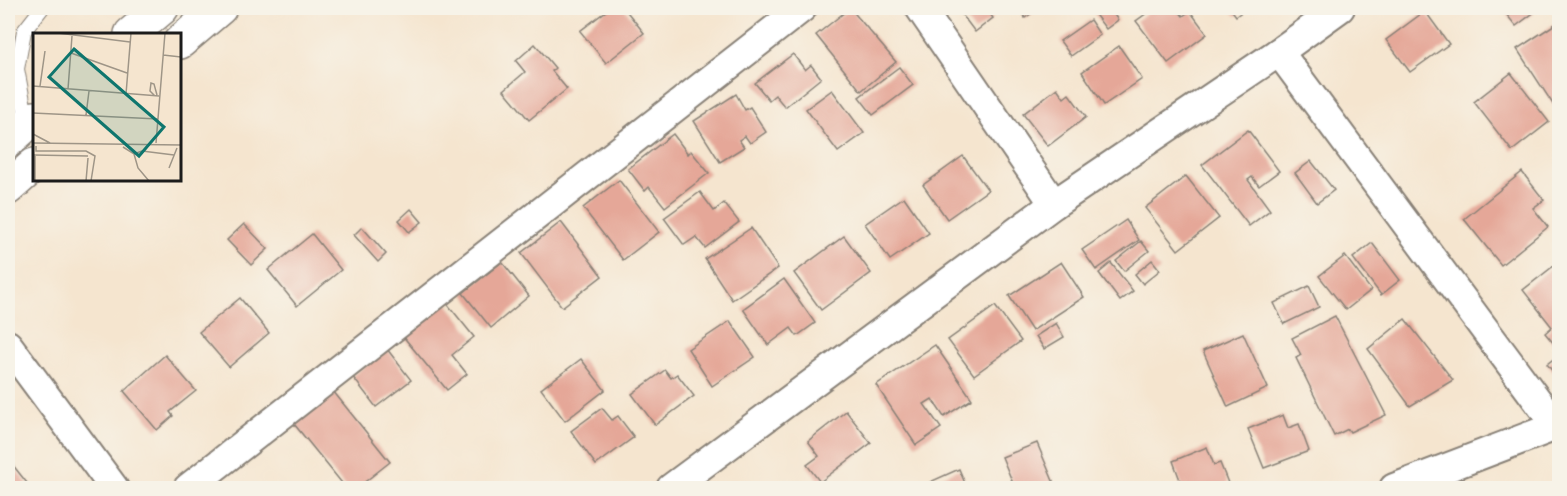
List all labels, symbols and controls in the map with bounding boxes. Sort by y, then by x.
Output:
inset map [33,33,182,182]

